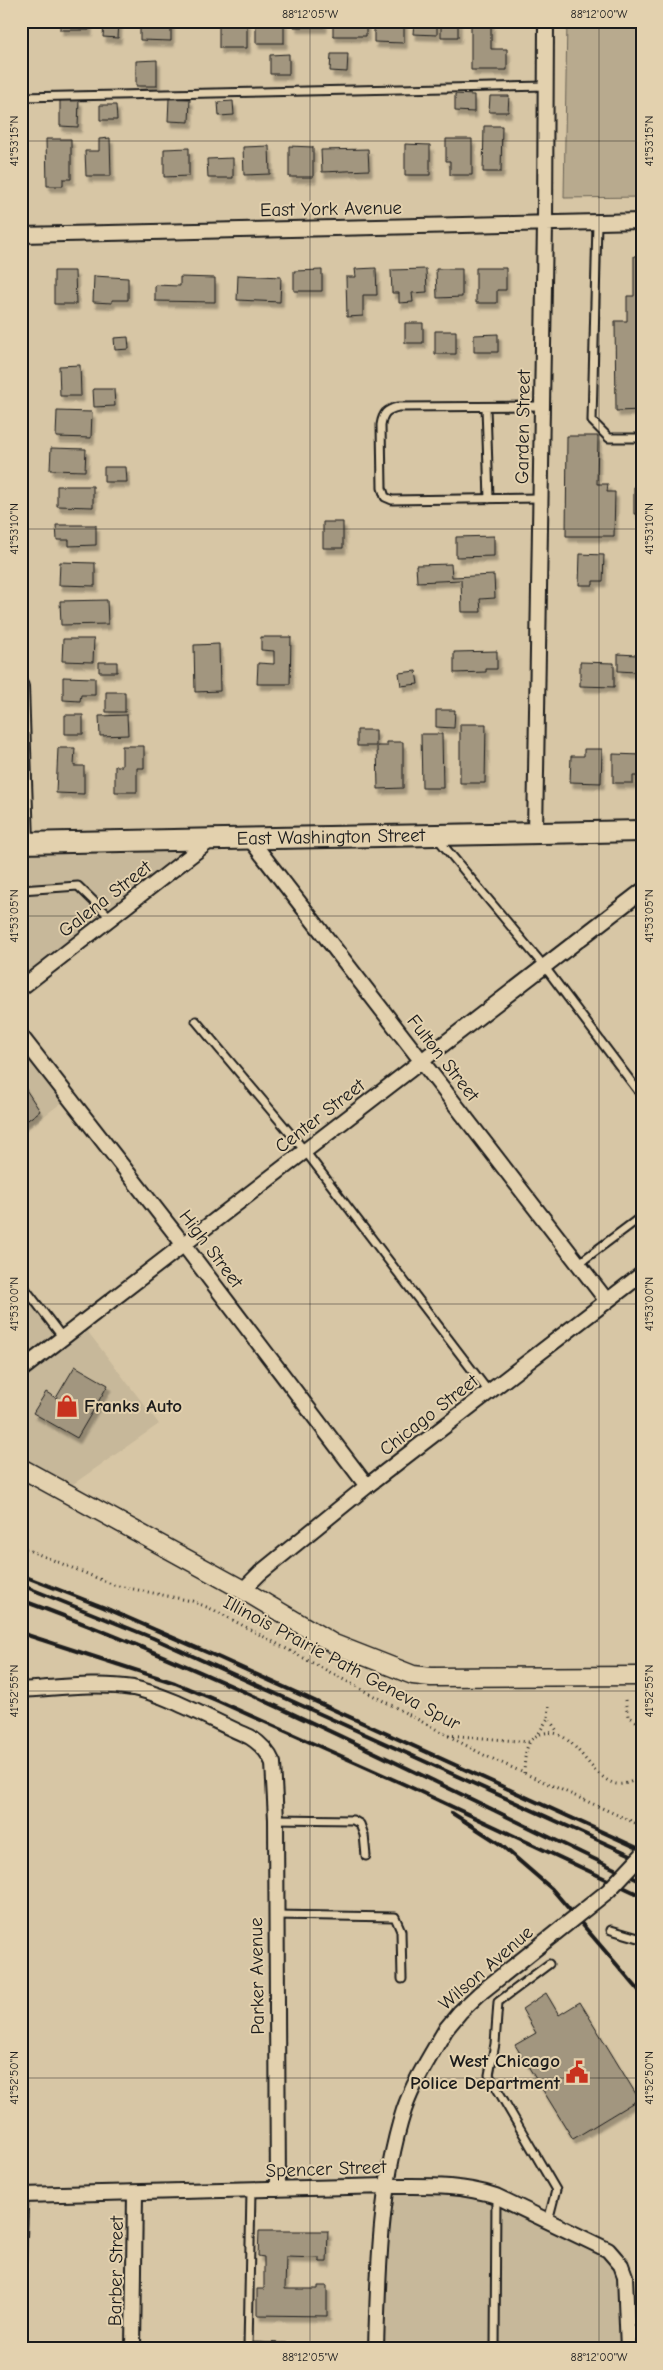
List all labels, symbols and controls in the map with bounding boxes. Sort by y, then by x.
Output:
text: 88°12'05"W [282,7,339,21]
text: 88°12'00"W [570,7,628,21]
text: 41°53'15"N [7,116,21,166]
text: 41°53'15"N [642,116,656,166]
street label: East York Avenue [260,197,402,221]
street label: Garden Street [511,369,535,484]
text: 41°53'10"N [7,503,21,555]
text: 41°53'10"N [642,503,656,555]
street label: East Washington Street [237,824,426,850]
street label: Galena Street [54,856,156,942]
text: 41°53'05"N [7,889,21,943]
text: 41°53'05"N [642,889,656,943]
street label: Fulton Street [402,1010,484,1106]
street label: Center Street [271,1074,370,1158]
street label: High Street [174,1206,248,1293]
text: 41°53'00"N [7,1277,21,1331]
text: 41°53'00"N [642,1277,656,1331]
street label: Chicago Street [375,1369,483,1460]
shop icon: Franks Auto [54,1393,80,1419]
place label: Franks Auto [84,1395,182,1417]
street label: Illinois Prairie Path Geneva Spur [220,1591,465,1735]
text: 41°52'55"N [7,1665,21,1717]
text: 41°52'55"N [642,1665,656,1717]
street label: Parker Avenue [245,1917,269,2035]
street label: Wilson Avenue [434,1921,538,2015]
place label: West Chicago Police Department [410,2050,561,2094]
text: 41°52'50"N [7,2051,21,2105]
text: 41°52'50"N [642,2051,656,2105]
public building icon: West Chicago Police Department [564,2059,590,2085]
street label: Spencer Street [265,2156,387,2182]
street label: Barber Street [104,2215,128,2326]
text: 88°12'05"W [282,2350,339,2364]
text: 88°12'00"W [570,2350,628,2364]

